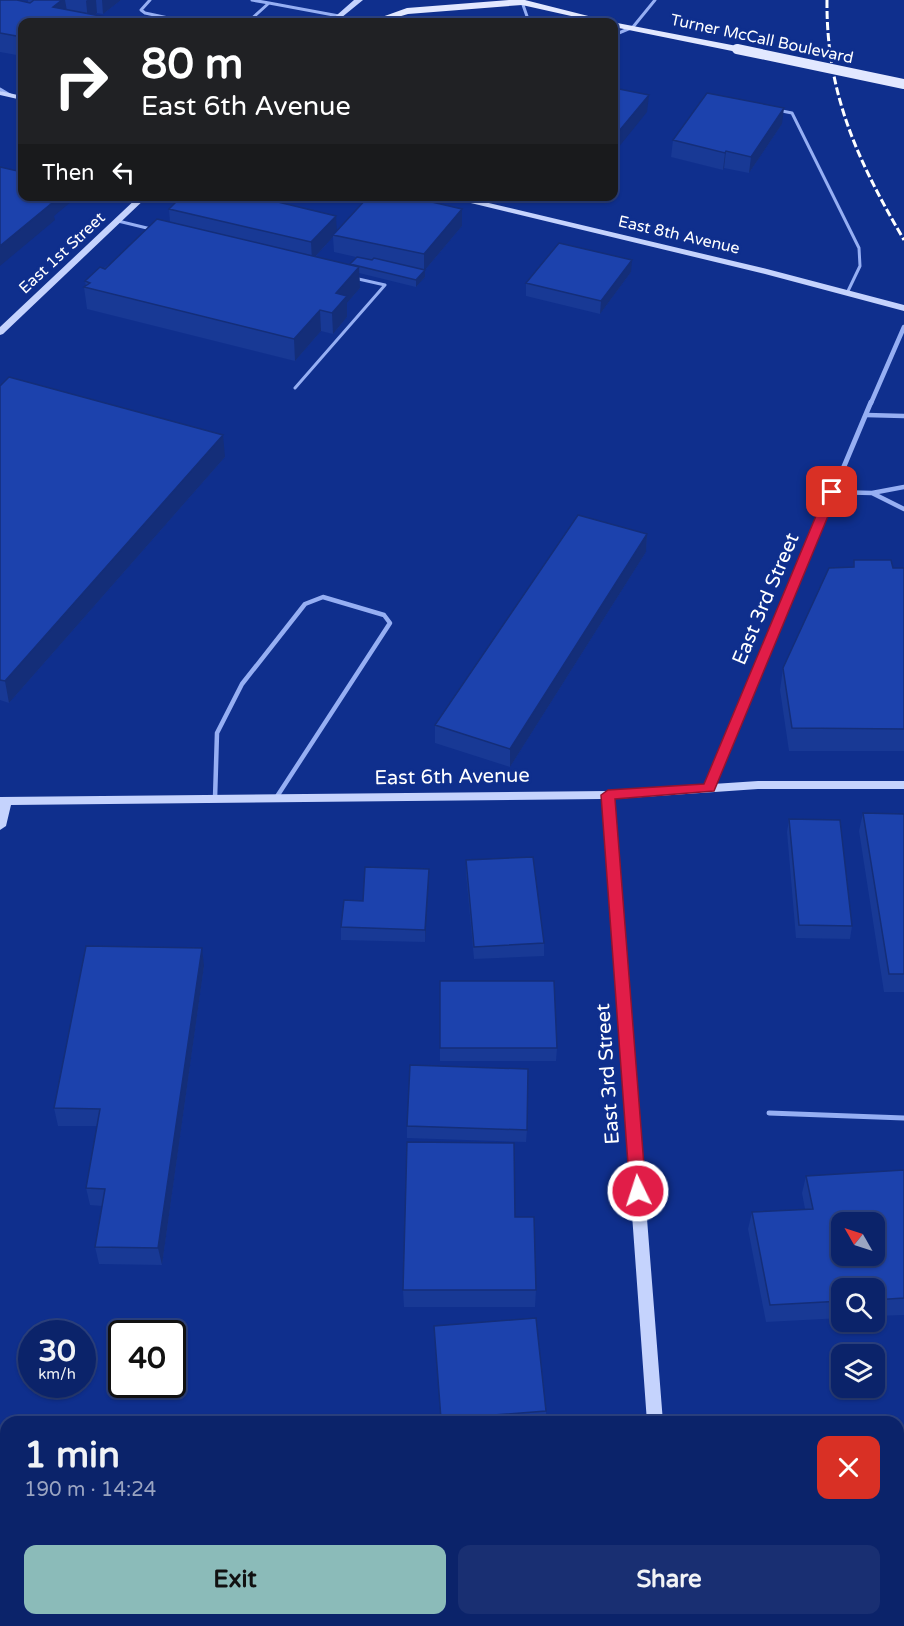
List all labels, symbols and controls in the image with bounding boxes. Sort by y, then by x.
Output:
street label: Turner McCall Boulevard [669,10,855,68]
text: 80 m [141,39,243,90]
icon: right [42,42,120,120]
text: East 6th Avenue [141,90,351,123]
icon: left [107,156,140,189]
text: Then [42,160,95,186]
street label: East 1st Street [15,208,109,298]
street label: East 8th Avenue [616,211,742,259]
pin [806,466,857,517]
icon: arrive [815,475,848,508]
street label: East 3rd Street [727,529,805,669]
street label: East 6th Avenue [374,764,530,790]
street label: East 3rd Street [591,1002,625,1145]
position arrow [606,1159,670,1223]
north arrow [831,1212,885,1266]
map controls [831,1212,885,1398]
button: search [831,1278,885,1332]
speed limit sign: 40 [108,1320,186,1398]
text: 30 [38,1333,76,1370]
button: layers [831,1344,885,1398]
text: km/h [38,1365,76,1383]
text: 1 min [24,1434,120,1477]
button: close [817,1436,880,1499]
text: 190 m · 14:24 [24,1478,156,1502]
button: Exit [24,1545,446,1614]
button: Share [458,1545,880,1614]

